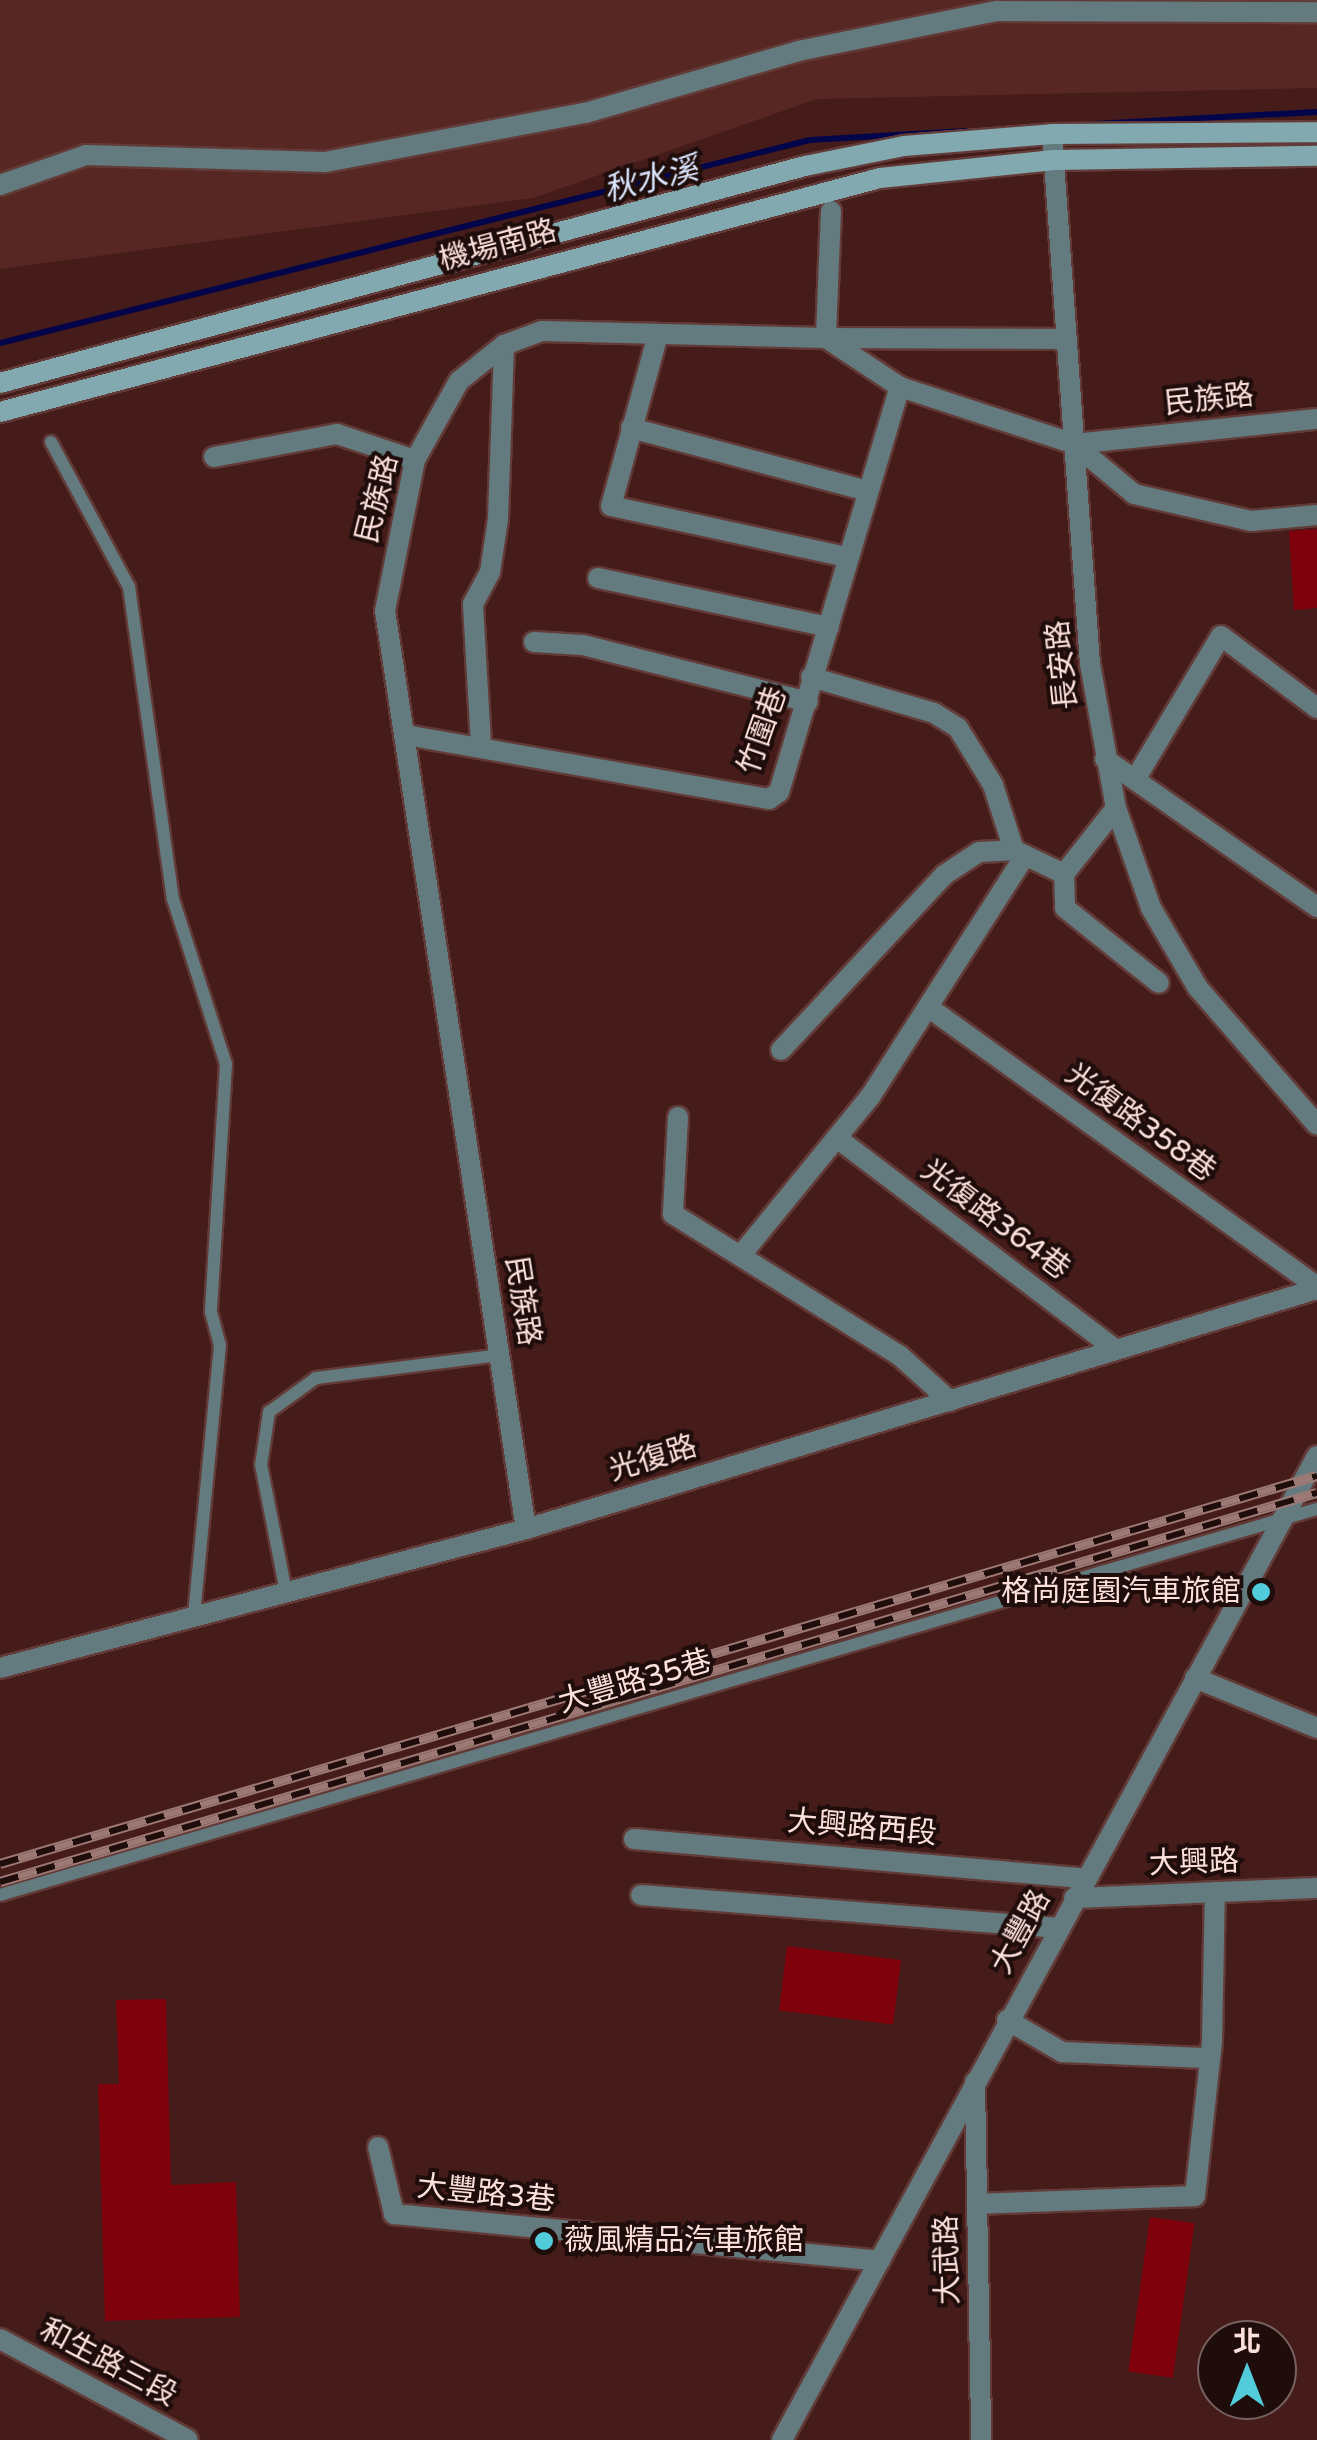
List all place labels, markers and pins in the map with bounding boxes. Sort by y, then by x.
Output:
place label: 格尚庭園汽車旅館 [1001,1574,1241,1610]
marker: 格尚庭園汽車旅館 [1250,1581,1272,1603]
place label: 薇風精品汽車旅館 [564,2223,804,2259]
marker: 薇風精品汽車旅館 [533,2230,555,2252]

